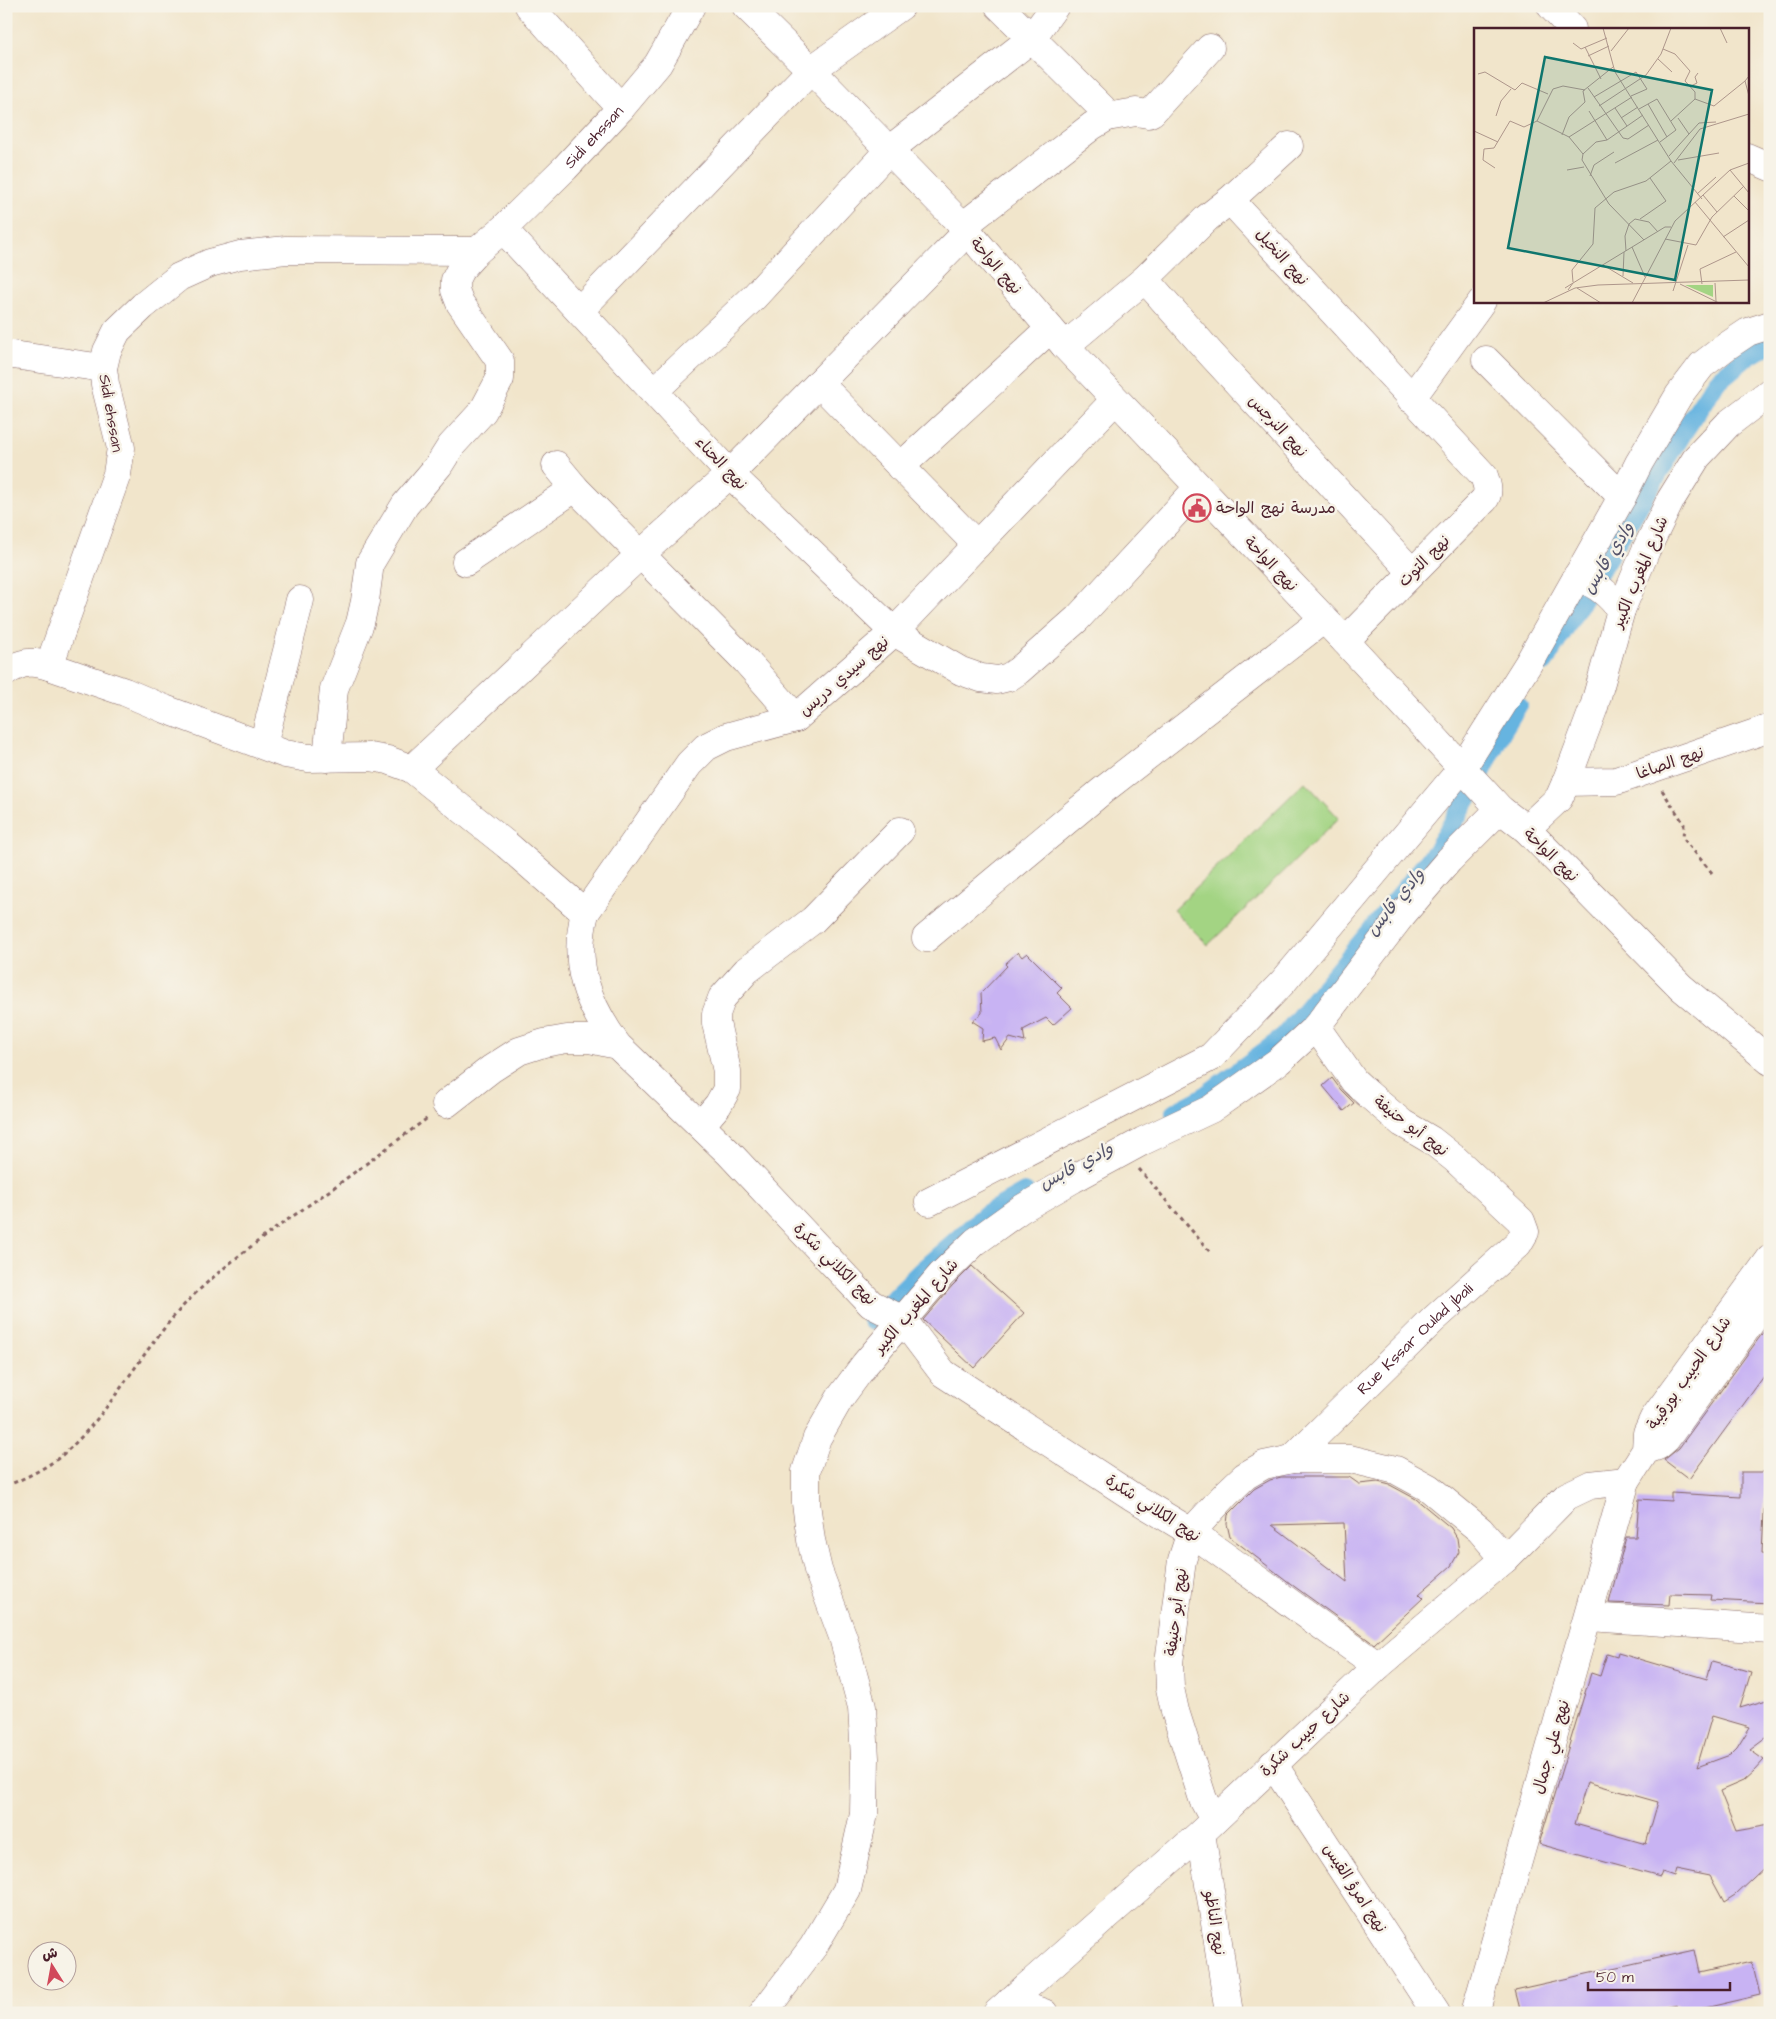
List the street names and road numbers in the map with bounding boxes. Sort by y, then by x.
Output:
street label: Sidi ehssan [559,101,629,173]
street label: نهج النخيل [1250,224,1314,290]
street label: نهج الواحة [965,233,1027,299]
street label: Sidi ehssan [93,372,129,454]
street label: نهج النرجس [1243,390,1313,462]
street label: نهج الحناء [690,431,752,495]
street label: شارع المغرب الكبير [1606,513,1673,633]
street label: نهج التوت [1393,530,1455,592]
street label: نهج الواحة [1239,532,1303,596]
street label: نهج سيدي دريس [794,631,894,721]
street label: نهج الصاغا [1633,741,1707,785]
street label: نهج الواحة [1519,823,1583,887]
street label: نهج أبو حنيفة [1369,1091,1453,1161]
street label: نهج الكلاني شكرة [786,1218,881,1313]
street label: شارع المغرب الكبير [867,1254,963,1360]
street label: Rue Kssar Oulad jbali [1352,1278,1478,1400]
street label: شارع الحبيب بورقيبة [1642,1312,1736,1434]
street label: نهج الكلاني شكرة [1100,1469,1205,1549]
street label: نهج أبو حنيفة [1160,1567,1192,1657]
street label: شارع حبيب شكرة [1255,1686,1355,1782]
street label: نهج علي جمال [1527,1697,1578,1798]
street label: نهج امرؤ القيس [1318,1839,1392,1937]
street label: نهج الناظو [1199,1888,1231,1957]

